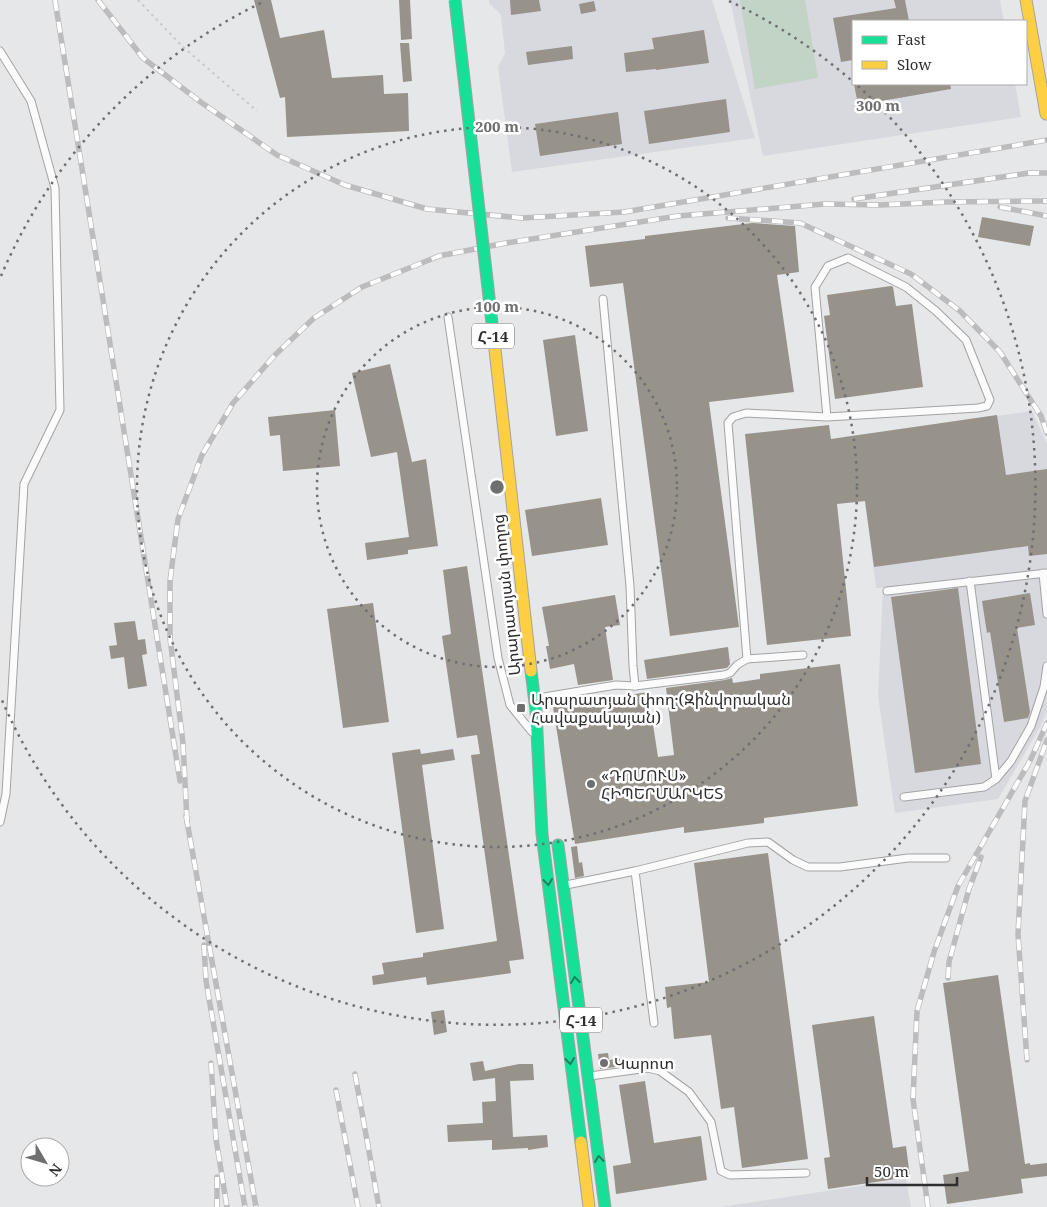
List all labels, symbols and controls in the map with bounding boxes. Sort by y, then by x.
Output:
legend [852,20,1027,85]
text: Fast [897,29,926,49]
text: Slow [897,54,931,74]
text: 300 m [856,95,900,115]
text: 200 m [475,116,519,136]
text: 100 m [475,296,519,316]
road number: Հ-14 [472,324,514,348]
centre of rings [488,478,506,496]
street label: Արարատյան փողոց [487,513,525,677]
place label: Արարատյան փող․(Զինվորական Հավաքակայան) [531,688,791,728]
marker: Արարատյան փող․(Զինվորական Հավաքակայան) [515,702,527,714]
place label: «ԴՈՄՈՒՍ» ՀԻՊԵՐՄԱՐԿԵՏ [601,764,723,804]
marker: «ԴՈՄՈՒՍ» ՀԻՊԵՐՄԱՐԿԵՏ [585,778,597,790]
one-way arrow [542,879,553,887]
one-way arrow [571,976,581,985]
road number: Հ-14 [560,1008,602,1032]
place label: Կարոտ [614,1052,674,1074]
one-way arrow [565,1057,575,1065]
marker: Կարոտ [598,1057,610,1069]
north arrow [20,1137,70,1187]
one-way arrow [594,1154,605,1162]
scale bar [867,1154,957,1186]
text: N [45,1160,67,1181]
text: 50 m [874,1161,909,1181]

